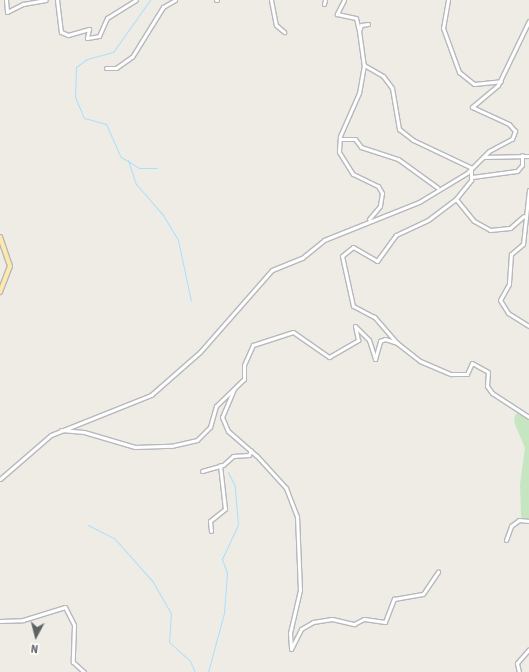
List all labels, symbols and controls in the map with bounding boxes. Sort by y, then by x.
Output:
north arrow [16,616,56,656]
text: N [30,641,39,656]

